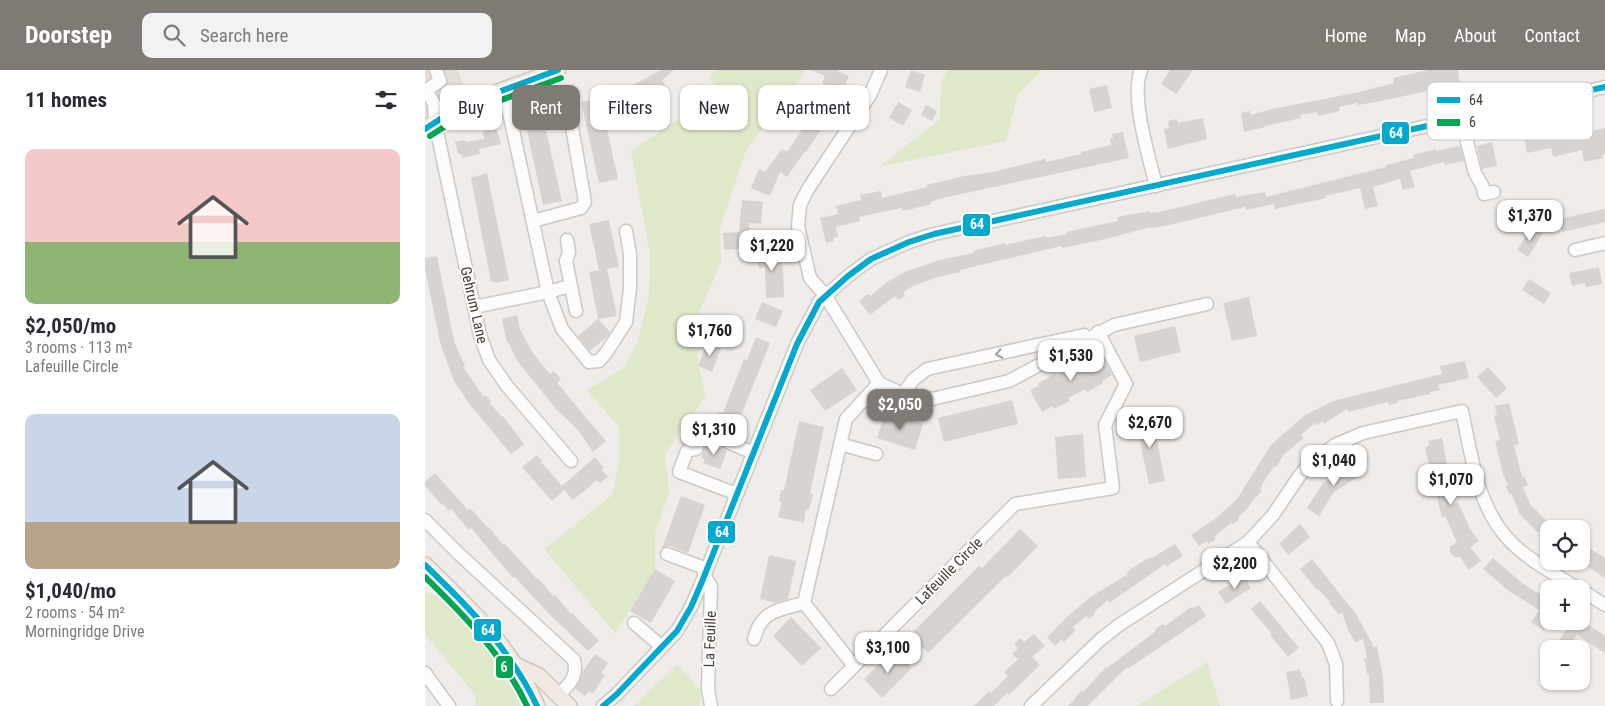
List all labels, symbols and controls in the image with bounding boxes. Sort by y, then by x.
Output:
search box [142,13,492,58]
text: Doorstep [25,21,112,49]
icon: search [160,21,188,49]
text: Search here [200,24,288,47]
text: Home [1325,25,1367,46]
text: Map [1395,25,1426,46]
text: About [1454,25,1496,46]
text: Contact [1524,25,1580,46]
legend [1427,82,1593,140]
chip: Buy [440,85,502,130]
chip: Rent [512,85,580,130]
chip: Filters [590,85,670,130]
chip: New [680,85,748,130]
chip: Apartment [758,85,869,130]
icon: filters [372,86,400,114]
text: 11 homes [25,88,107,112]
text: 64 [1469,92,1483,108]
text: 6 [1469,114,1476,130]
line badge: 64 [1381,121,1410,145]
text: 64 [1389,125,1403,141]
icon: home [168,182,258,272]
pin: $1,370 [1489,200,1571,242]
text: $1,370 [1508,206,1552,225]
line badge: 64 [962,213,991,237]
text: 64 [970,216,984,232]
pin: $1,220 [731,230,813,272]
text: $1,220 [750,236,794,255]
street label: Gehrum Lane [456,265,492,345]
text: $2,050/mo [25,314,116,338]
pin: $1,760 [669,314,751,357]
text: $1,760 [688,321,732,340]
text: 3 rooms · 113 m² [25,338,133,357]
pin: $1,530 [1030,340,1112,382]
text: $1,530 [1049,346,1093,365]
one-way arrow [995,348,1003,359]
text: Lafeuille Circle [25,357,119,376]
pin: $2,050 [859,388,941,431]
text: $2,050 [878,395,922,414]
pin: $2,670 [1109,406,1191,449]
text: $2,670 [1128,413,1172,432]
pin: $1,310 [673,414,755,456]
text: $1,310 [692,420,736,439]
pin: $1,040 [1293,444,1375,487]
icon: home [168,447,258,537]
text: $1,040 [1312,451,1356,470]
pin: $1,070 [1410,464,1492,506]
text: $1,070 [1429,470,1473,489]
line badge: 64 [707,520,736,544]
map controls [1540,520,1590,690]
button: locate [1540,520,1590,570]
text: 64 [715,524,729,540]
street label: Lafeuille Circle [912,534,986,608]
pin: $2,200 [1194,548,1276,590]
text: $2,200 [1213,554,1257,573]
text: $1,040/mo [25,579,116,603]
button: + [1540,580,1590,630]
text: 2 rooms · 54 m² [25,603,125,622]
street label: La Feuille [700,610,720,668]
line badge: 64 [473,618,502,642]
text: Morningridge Drive [25,622,145,641]
text: 64 [481,622,495,638]
pin: $3,100 [847,632,929,674]
text: $3,100 [866,638,910,657]
button: − [1540,640,1590,690]
line badge: 6 [495,655,514,679]
text: 6 [500,659,508,675]

